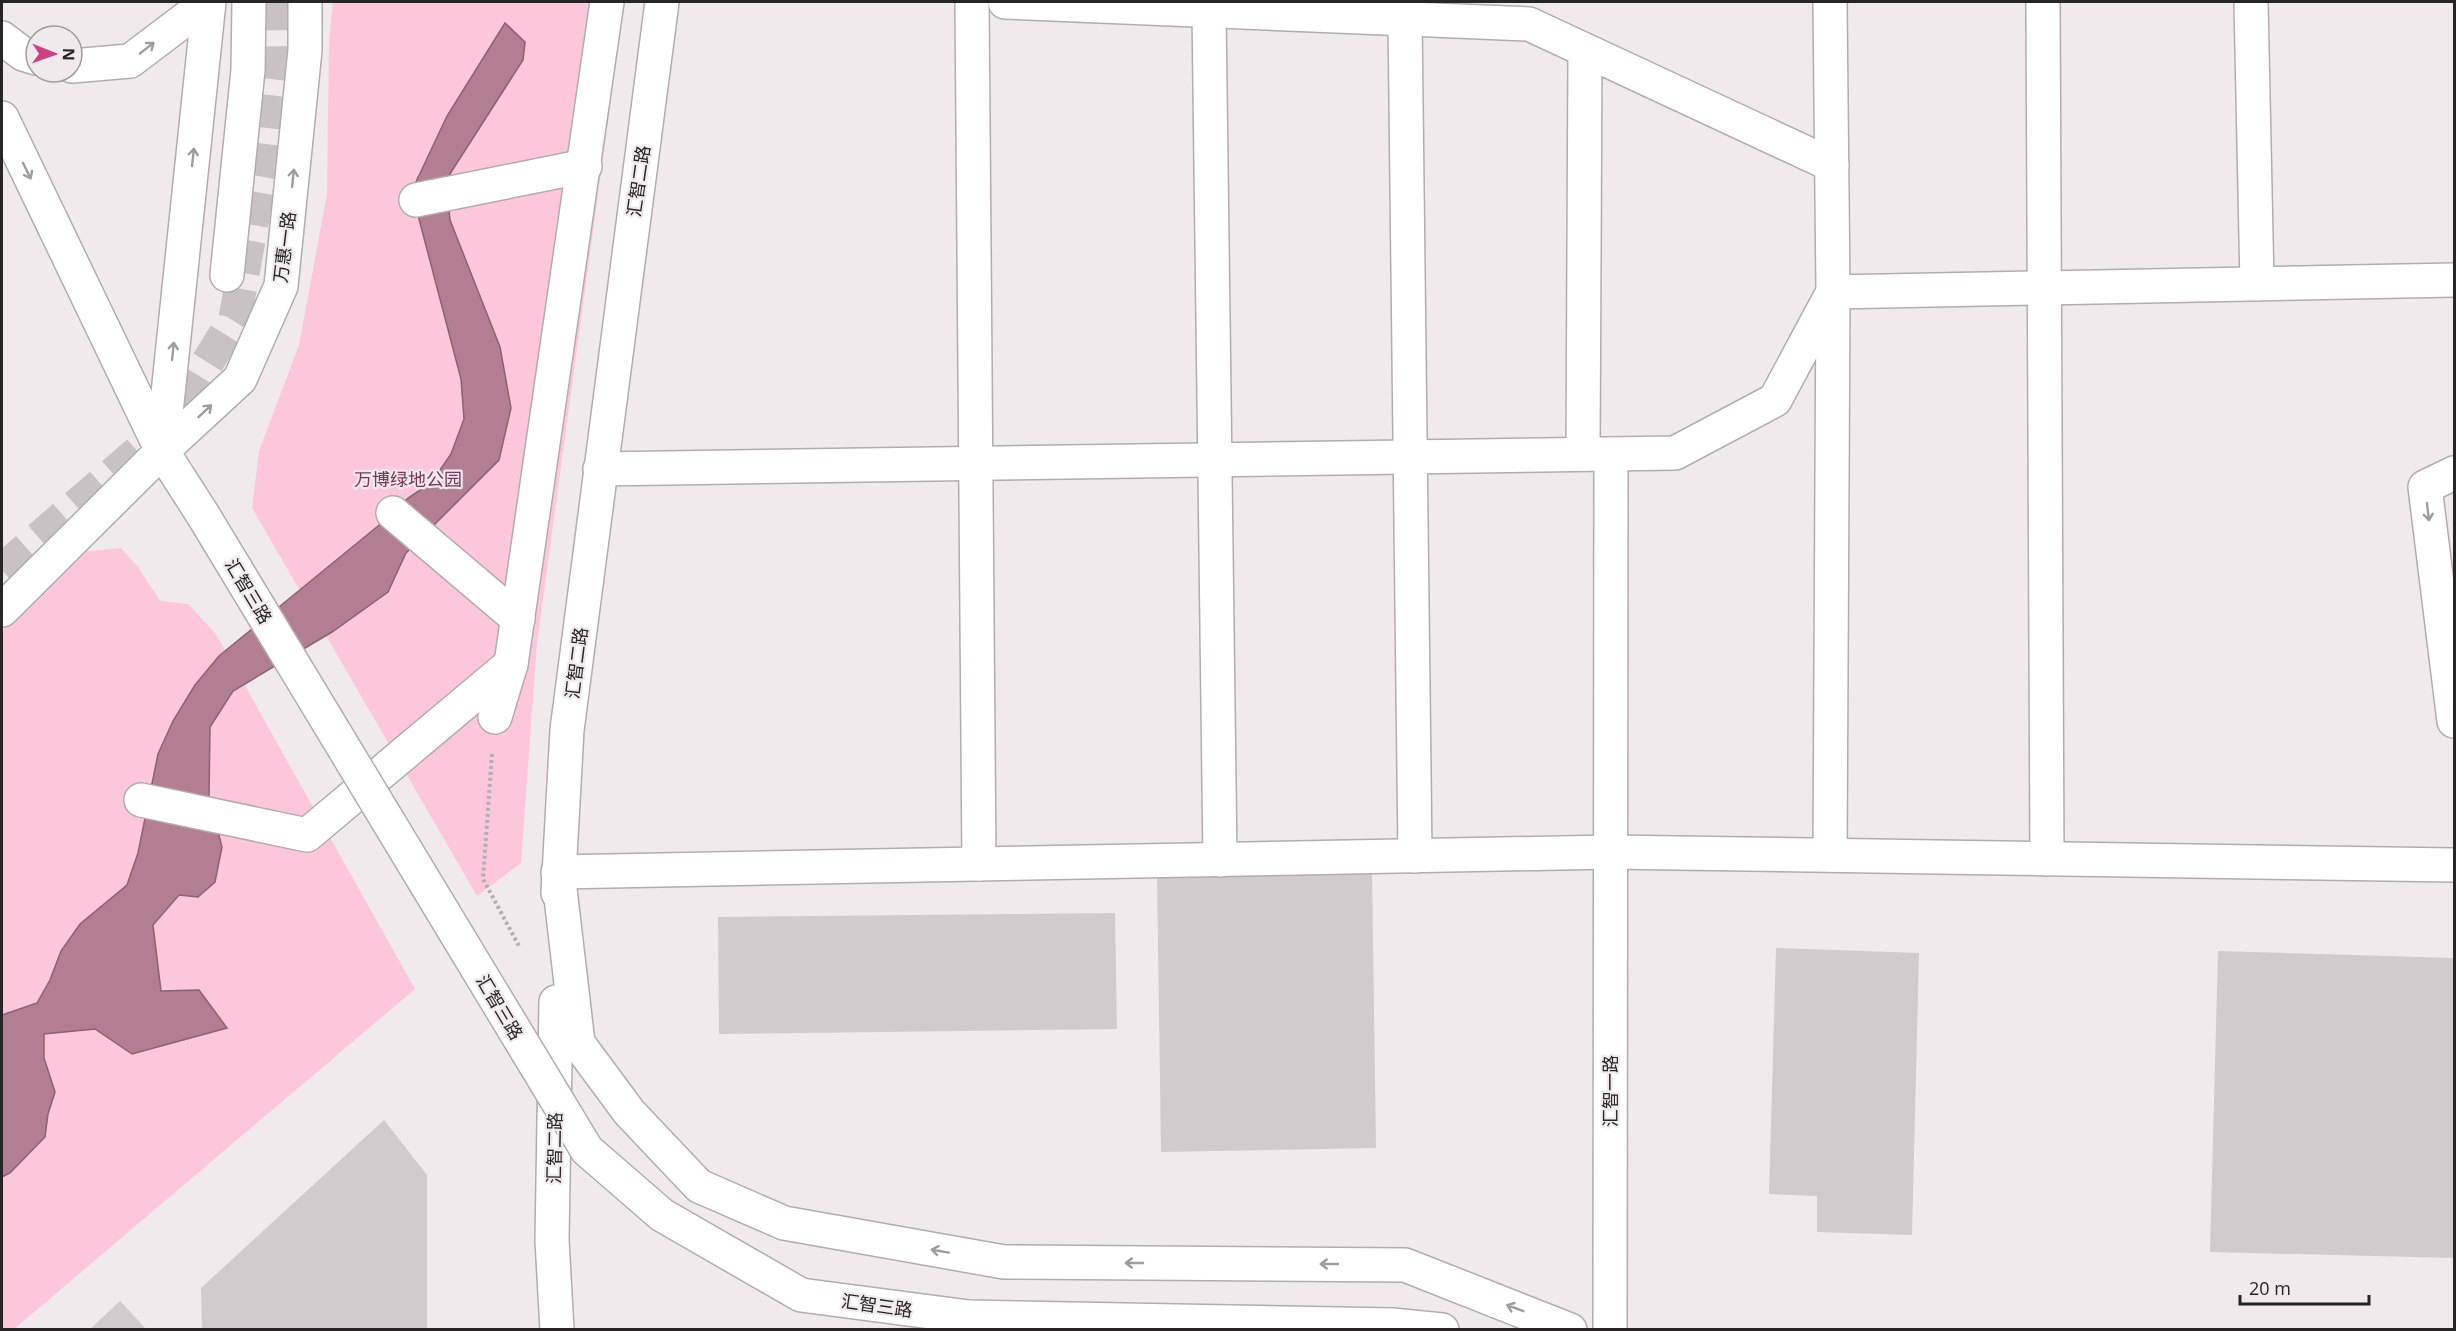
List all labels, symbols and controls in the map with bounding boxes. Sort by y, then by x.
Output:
north arrow [24,24,84,84]
one-way arrow [139,42,155,55]
text: N [58,48,80,61]
street label: 汇智二路 [621,144,655,218]
one-way arrow [188,148,199,168]
one-way arrow [22,161,33,179]
one-way arrow [288,168,299,188]
street label: 万惠一路 [268,210,300,284]
one-way arrow [168,342,179,361]
one-way arrow [198,404,213,418]
park label: 万博绿地公园 [354,467,462,491]
one-way arrow [2423,502,2434,522]
street label: 汇智三路 [220,554,278,628]
street label: 汇智二路 [560,626,592,700]
street label: 汇智三路 [471,970,529,1044]
street label: 汇智一路 [1598,1055,1622,1127]
street label: 汇智二路 [541,1112,567,1184]
one-way arrow [930,1245,950,1256]
one-way arrow [1124,1257,1144,1269]
one-way arrow [1319,1258,1339,1270]
scale bar [2240,1268,2369,1306]
text: 20 m [2249,1276,2291,1300]
street label: 汇智三路 [840,1288,914,1322]
one-way arrow [1507,1302,1525,1313]

